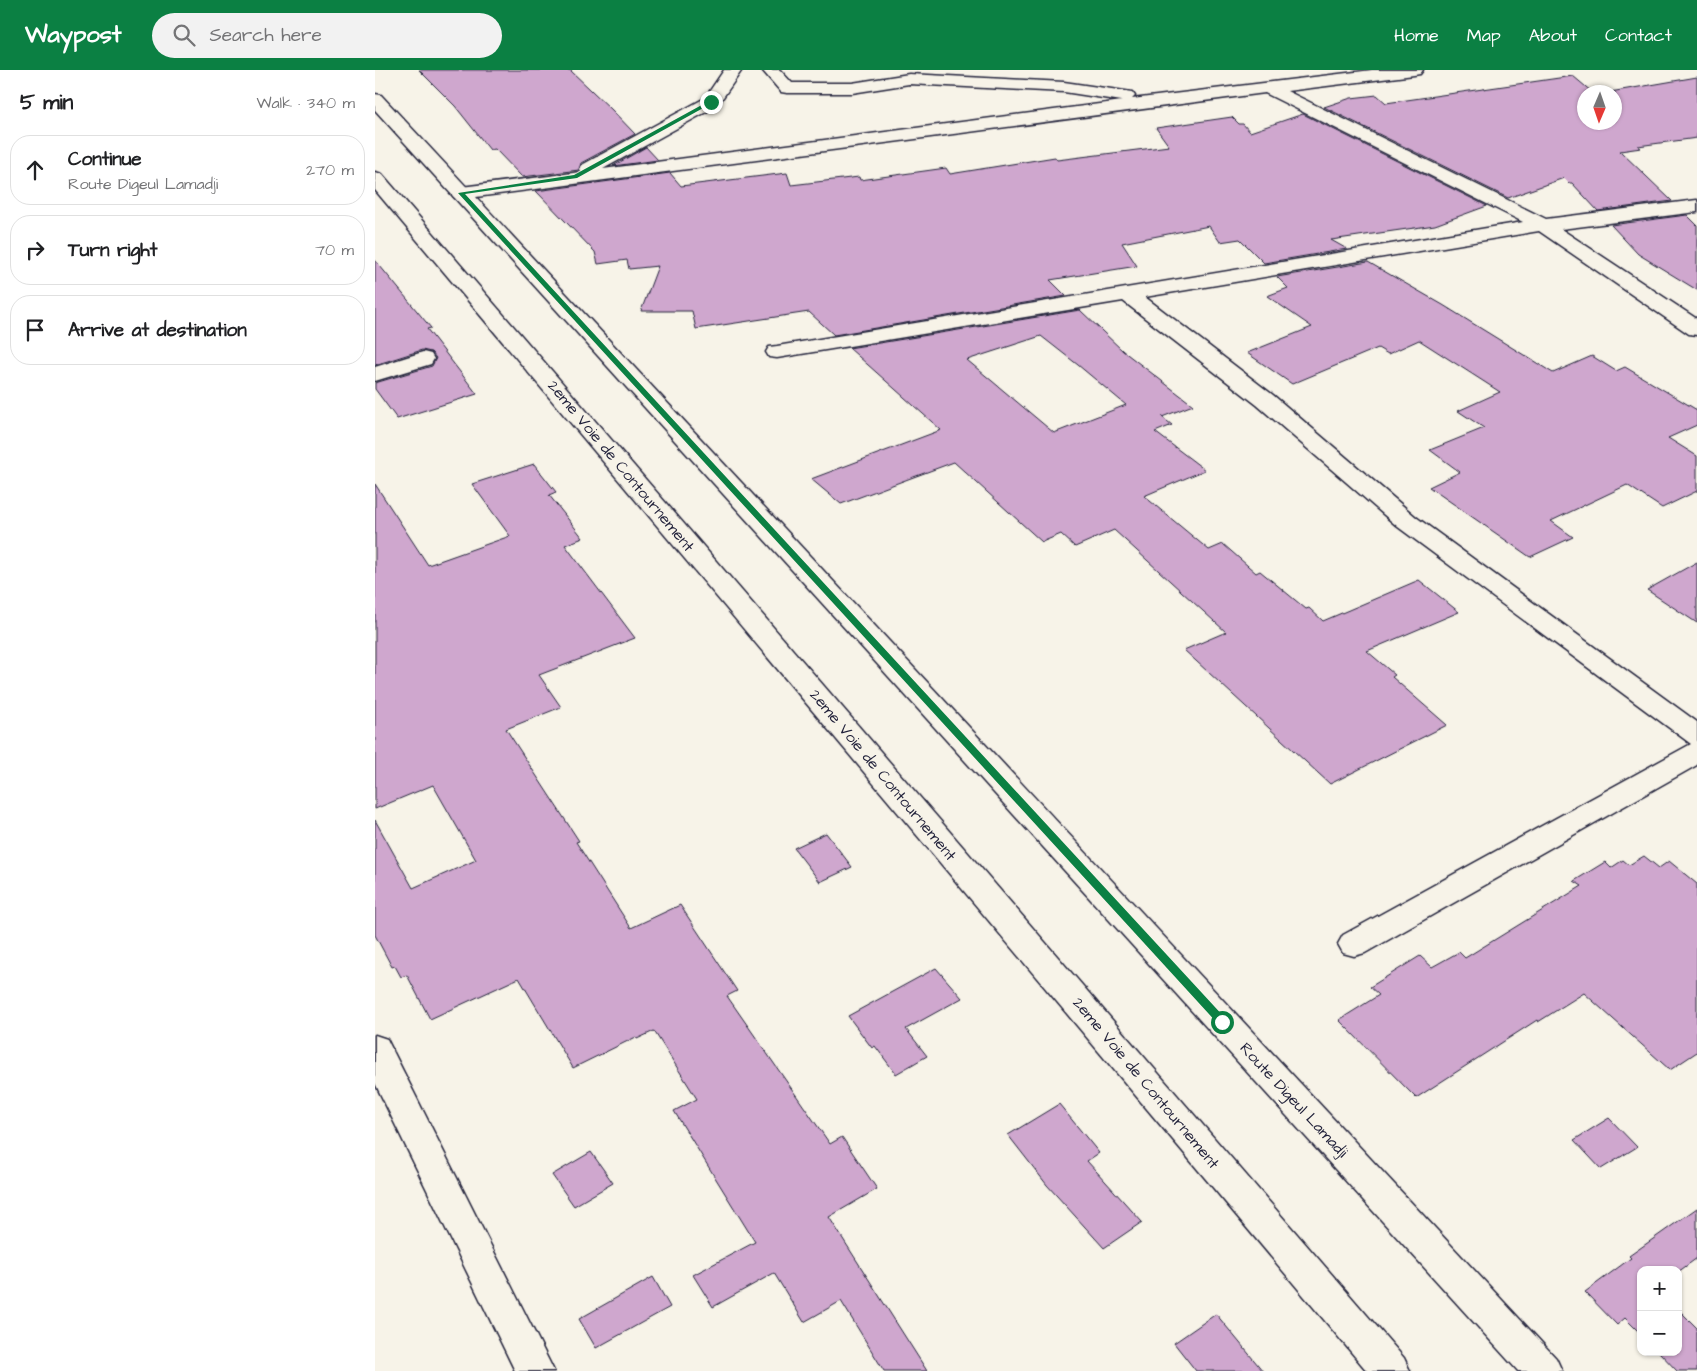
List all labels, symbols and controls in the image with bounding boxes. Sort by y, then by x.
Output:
search box [152,13,502,58]
text: Waypost [25,18,122,52]
icon: search [170,21,198,49]
text: Search here [210,22,322,49]
text: Home [1394,23,1439,48]
text: Map [1467,23,1501,48]
text: About [1529,23,1577,48]
text: Contact [1605,23,1672,48]
north arrow [1577,85,1622,130]
text: 5 min [20,88,73,117]
route end [700,91,723,114]
text: Walk · 340 m [256,92,355,114]
text: Continue [68,146,142,173]
icon: ahead [21,156,49,184]
text: 270 m [306,159,354,181]
text: Route Digeul Lamadji [68,173,218,195]
icon: right [21,236,49,264]
text: Turn right [68,237,157,264]
text: 70 m [315,239,354,261]
icon: arrive [21,316,49,344]
text: Arrive at destination [68,317,247,344]
street label: 2eme Voie de Contournement [542,375,700,557]
street label: 2eme Voie de Contournement [804,684,962,866]
street label: 2eme Voie de Contournement [1067,992,1225,1174]
route start [1211,1011,1234,1034]
street label: Route Digeul Lamadji [1234,1038,1354,1163]
map controls [1637,1266,1682,1356]
button: + [1637,1266,1682,1311]
button: − [1637,1311,1682,1356]

